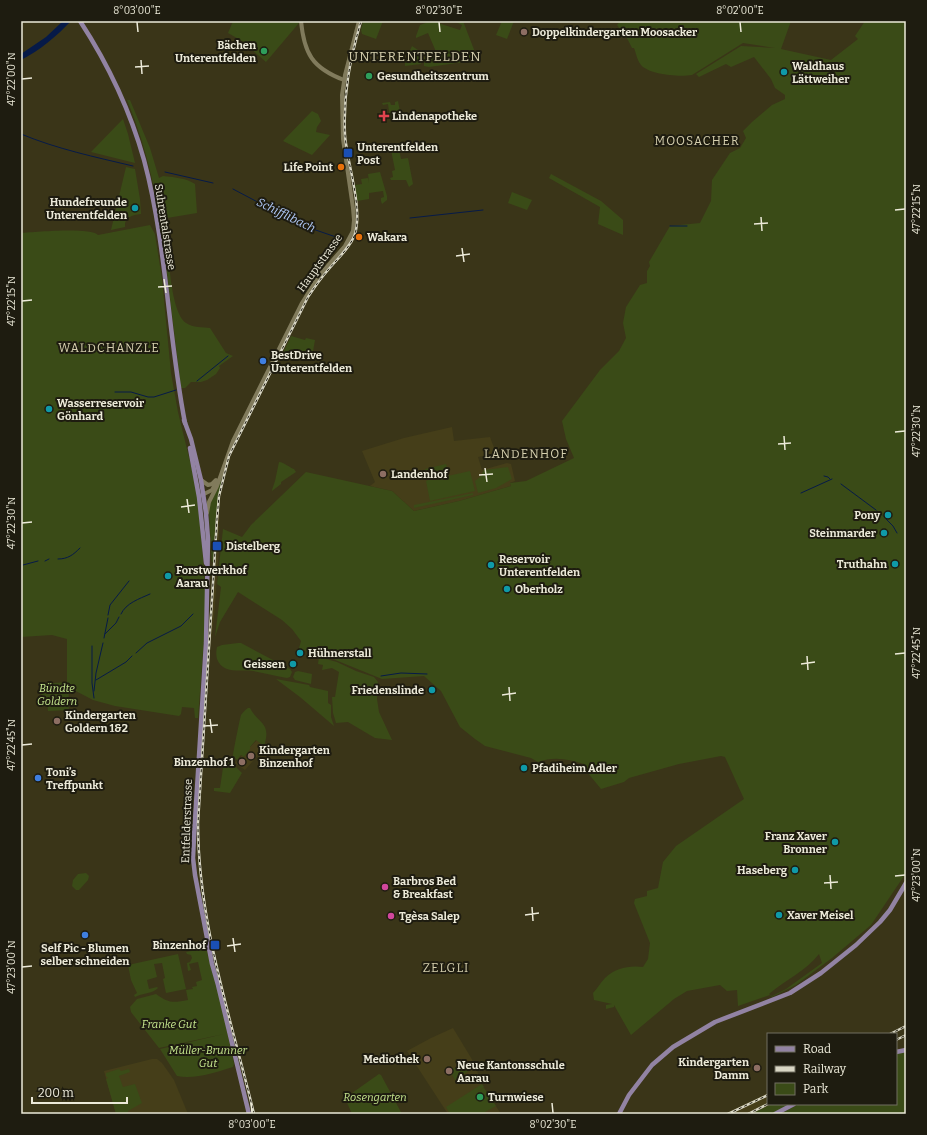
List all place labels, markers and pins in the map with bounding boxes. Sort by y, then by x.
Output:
place label: Doppelkindergarten Moosacker [532,26,698,39]
marker: Doppelkindergarten Moosacker [519,27,529,37]
place label: Bächen Unterentfelden [175,39,256,65]
marker: Bächen Unterentfelden [259,46,269,56]
place label: Waldhaus Lättweiher [792,60,850,86]
marker: Waldhaus Lättweiher [779,67,789,77]
place label: Gesundheitszentrum [377,70,489,83]
marker: Gesundheitszentrum [364,71,374,81]
place label: Lindenapotheke [392,110,477,123]
marker: Lindenapotheke [379,111,389,121]
place label: Unterentfelden Post [357,141,438,167]
marker: Unterentfelden Post [342,147,354,159]
place label: Life Point [284,161,334,174]
marker: Life Point [336,162,346,172]
place label: Hundefreunde Unterentfelden [46,196,127,222]
marker: Hundefreunde Unterentfelden [130,203,140,213]
place label: Wakara [367,231,408,244]
marker: Wakara [354,232,364,242]
place label: BestDrive Unterentfelden [271,349,352,375]
marker: BestDrive Unterentfelden [258,356,268,366]
place label: Wasserreservoir Gönhard [57,397,145,423]
marker: Wasserreservoir Gönhard [44,404,54,414]
place label: Landenhof [391,468,448,481]
marker: Landenhof [378,469,388,479]
place label: Pony [854,509,881,522]
marker: Pony [883,510,893,520]
place label: Steinmarder [809,527,877,540]
marker: Steinmarder [879,528,889,538]
marker: Distelberg [211,540,223,552]
place label: Distelberg [226,540,281,553]
place label: Reservoir Unterentfelden [499,553,580,579]
place label: Truthahn [837,558,887,571]
marker: Truthahn [890,559,900,569]
marker: Reservoir Unterentfelden [486,560,496,570]
place label: Forstwerkhof Aarau [176,564,248,590]
marker: Forstwerkhof Aarau [163,571,173,581]
place label: Oberholz [515,583,563,596]
marker: Oberholz [502,584,512,594]
place label: Hühnerstall [308,647,372,660]
marker: Hühnerstall [295,648,305,658]
place label: Geissen [244,658,285,671]
marker: Geissen [288,659,298,669]
place label: Friedenslinde [351,684,424,697]
marker: Friedenslinde [427,685,437,695]
place label: Kindergarten Goldern 1&2 [65,709,136,735]
marker: Kindergarten Goldern 1&2 [52,716,62,726]
place label: Kindergarten Binzenhof [259,744,330,770]
marker: Kindergarten Binzenhof [246,751,256,761]
place label: Binzenhof 1 [174,756,234,769]
marker: Binzenhof 1 [237,757,247,767]
place label: Pfadiheim Adler [532,762,618,775]
marker: Pfadiheim Adler [519,763,529,773]
place label: Toni’s Treffpunkt [46,766,104,792]
marker: Toni’s Treffpunkt [33,773,43,783]
place label: Franz Xaver Bronner [765,830,828,856]
marker: Franz Xaver Bronner [830,837,840,847]
place label: Haseberg [737,864,788,877]
marker: Haseberg [790,865,800,875]
place label: Barbros Bed & Breakfast [393,875,456,901]
marker: Barbros Bed & Breakfast [380,882,390,892]
place label: Xaver Meisel [787,909,854,922]
place label: Tgèsa Salep [399,910,460,923]
marker: Xaver Meisel [774,910,784,920]
marker: Tgèsa Salep [386,911,396,921]
marker: Self Pic - Blumen selber schneiden [80,930,90,940]
place label: Binzenhof [152,939,207,952]
marker: Binzenhof [209,939,221,951]
place label: Self Pic - Blumen selber schneiden [41,942,129,968]
place label: Mediothek [363,1053,419,1066]
marker: Mediothek [422,1054,432,1064]
place label: Kindergarten Damm [678,1056,749,1082]
place label: Neue Kantonsschule Aarau [457,1059,565,1085]
marker: Kindergarten Damm [752,1063,762,1073]
marker: Neue Kantonsschule Aarau [444,1066,454,1076]
place label: Turnwiese [488,1091,544,1104]
marker: Turnwiese [475,1092,485,1102]

